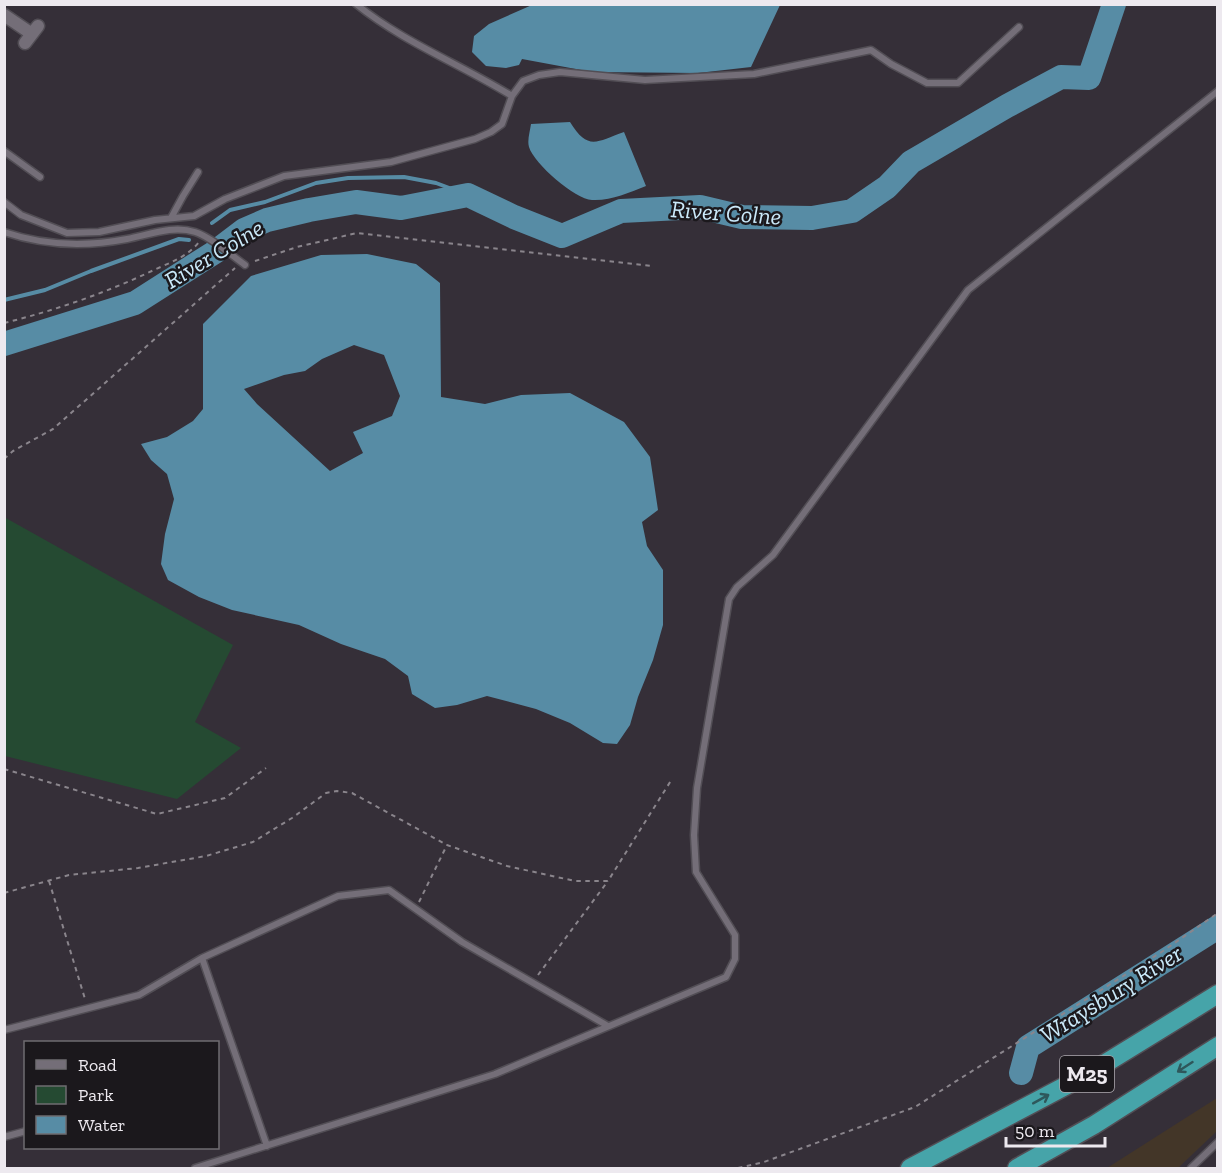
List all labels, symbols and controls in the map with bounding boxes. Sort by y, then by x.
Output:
water label: River Colne [670,194,782,231]
water label: River Colne [159,213,269,295]
water label: Wraysbury River [1034,938,1188,1049]
legend [24,1041,219,1149]
text: Road [78,1054,117,1076]
road number: M25 [1060,1056,1114,1092]
one-way arrow [1177,1061,1194,1073]
text: Park [78,1084,114,1106]
one-way arrow [1032,1093,1050,1104]
scale bar [1006,1110,1105,1148]
text: Water [78,1114,125,1136]
text: 50 m [1015,1120,1055,1142]

